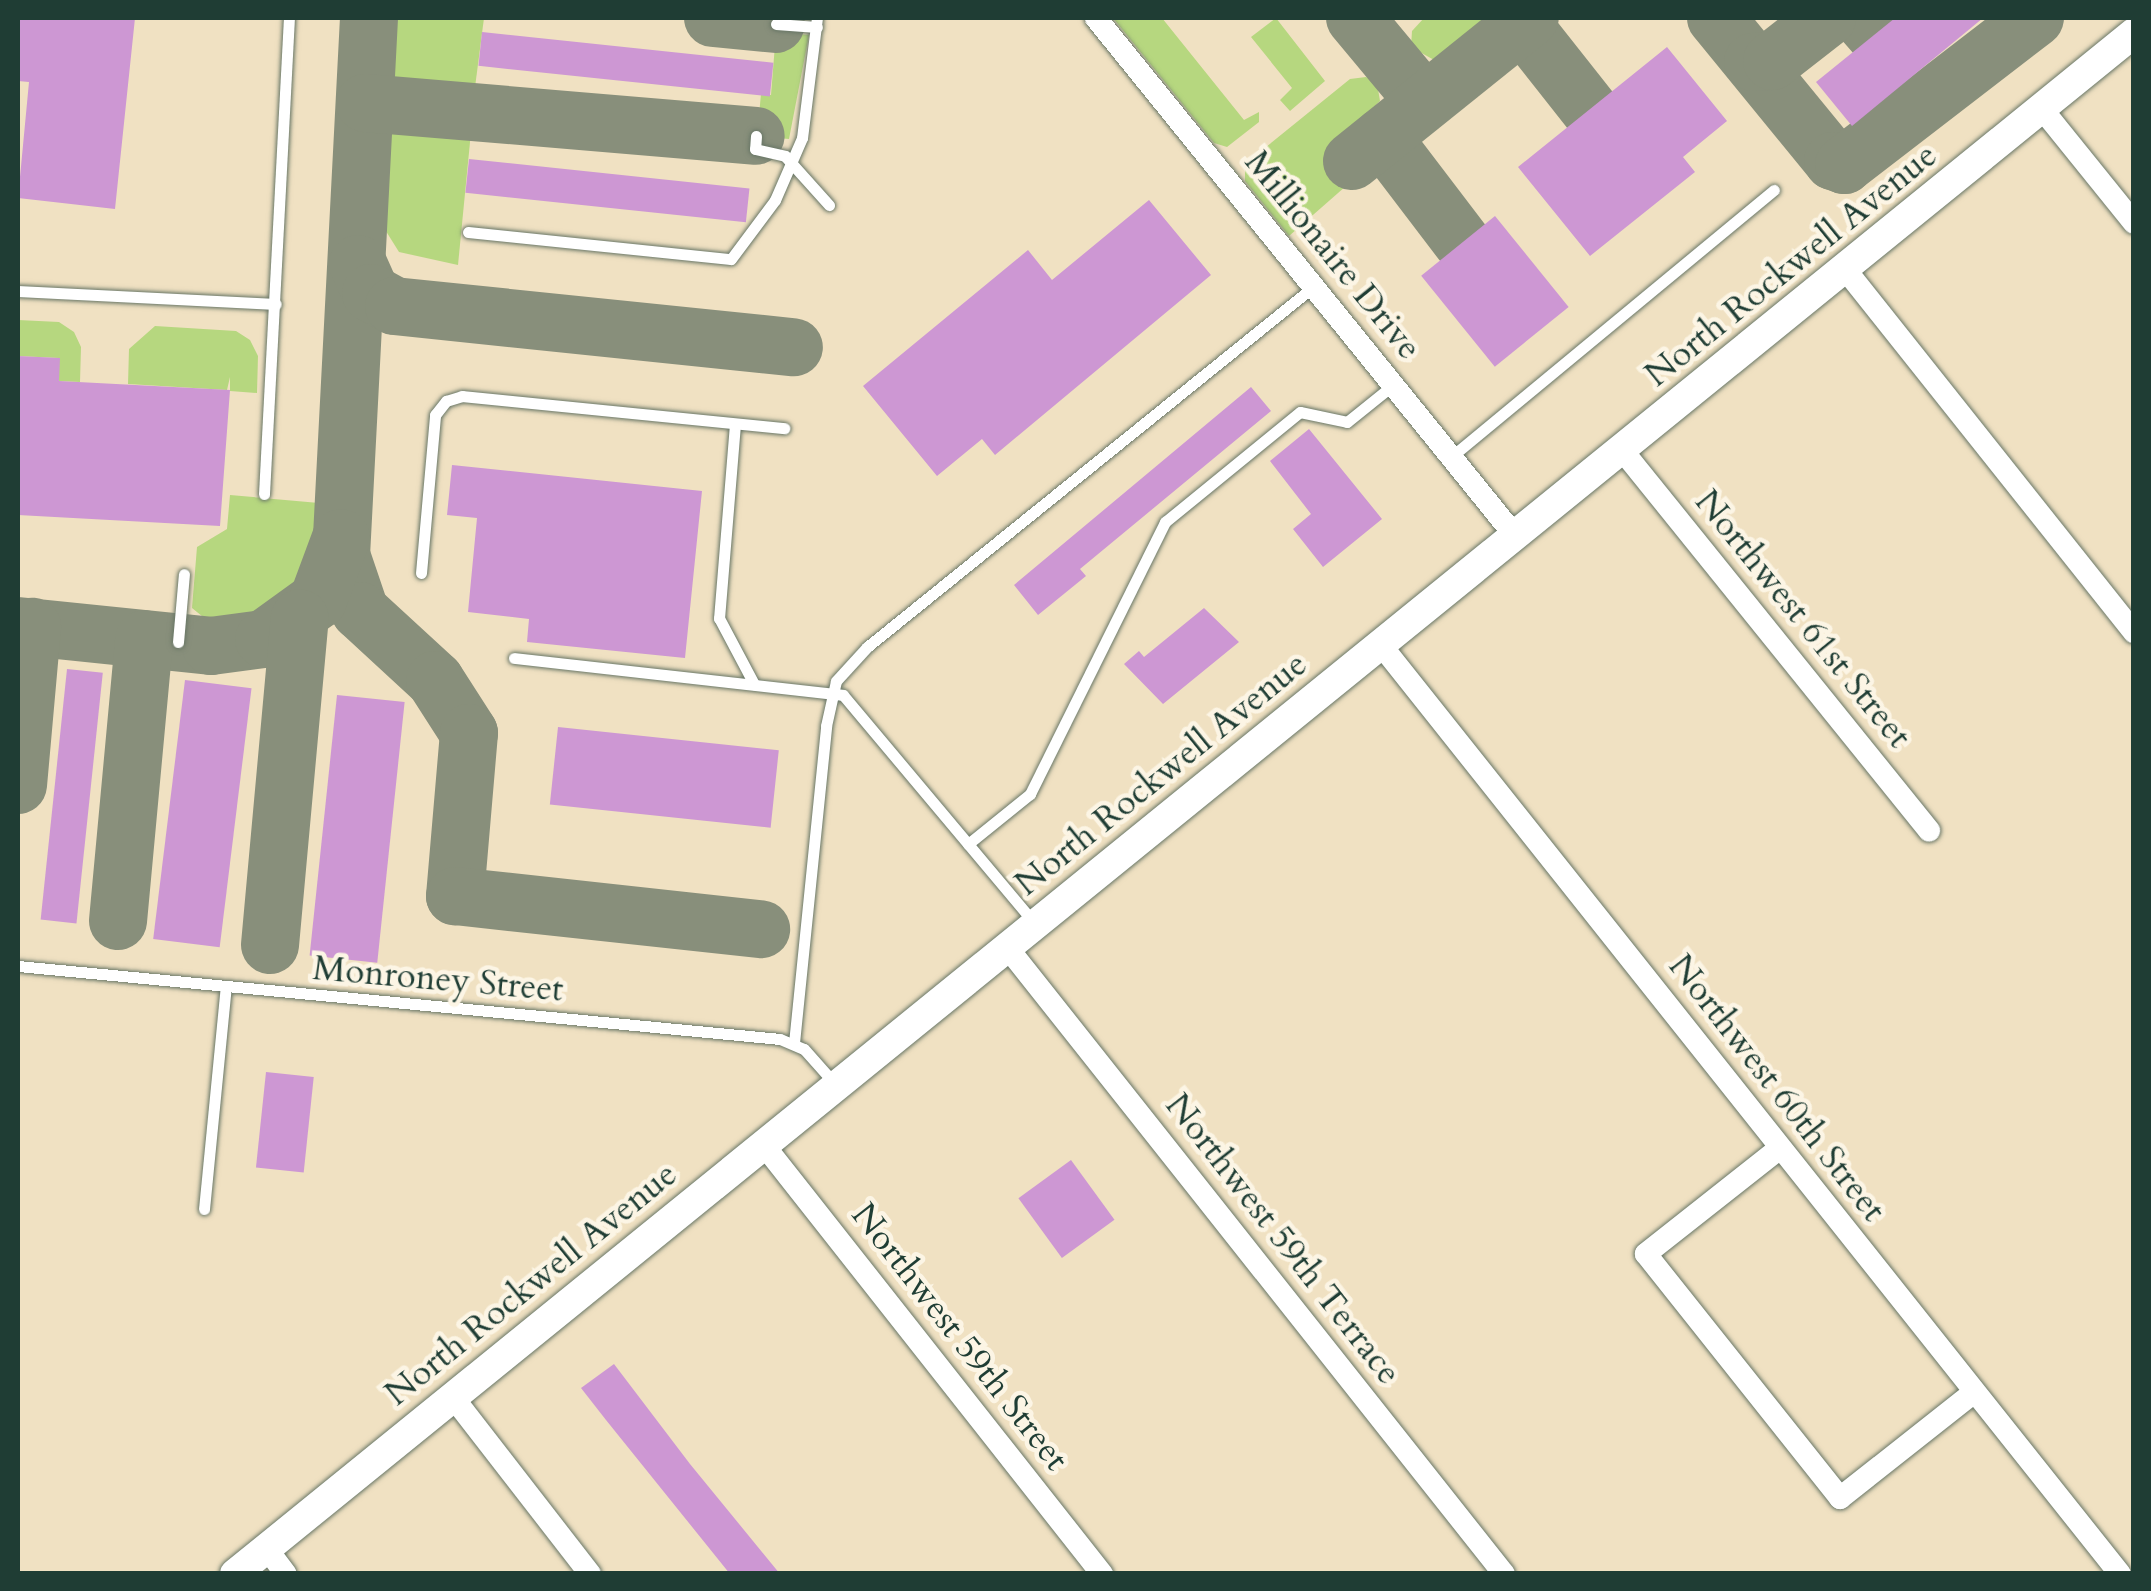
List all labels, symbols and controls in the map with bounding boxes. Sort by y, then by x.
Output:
street label: North Rockwell Avenue [1636,134,1946,396]
street label: Millionaire Drive [1236,142,1430,368]
street label: Northwest 61st Street [1686,481,1920,757]
street label: North Rockwell Avenue [1006,643,1316,905]
street label: Northwest 60th Street [1660,946,1894,1230]
street label: Monroney Street [311,947,565,1011]
street label: Northwest 59th Terrace [1156,1085,1410,1393]
street label: North Rockwell Avenue [376,1153,686,1415]
street label: Northwest 59th Street [843,1195,1077,1479]

